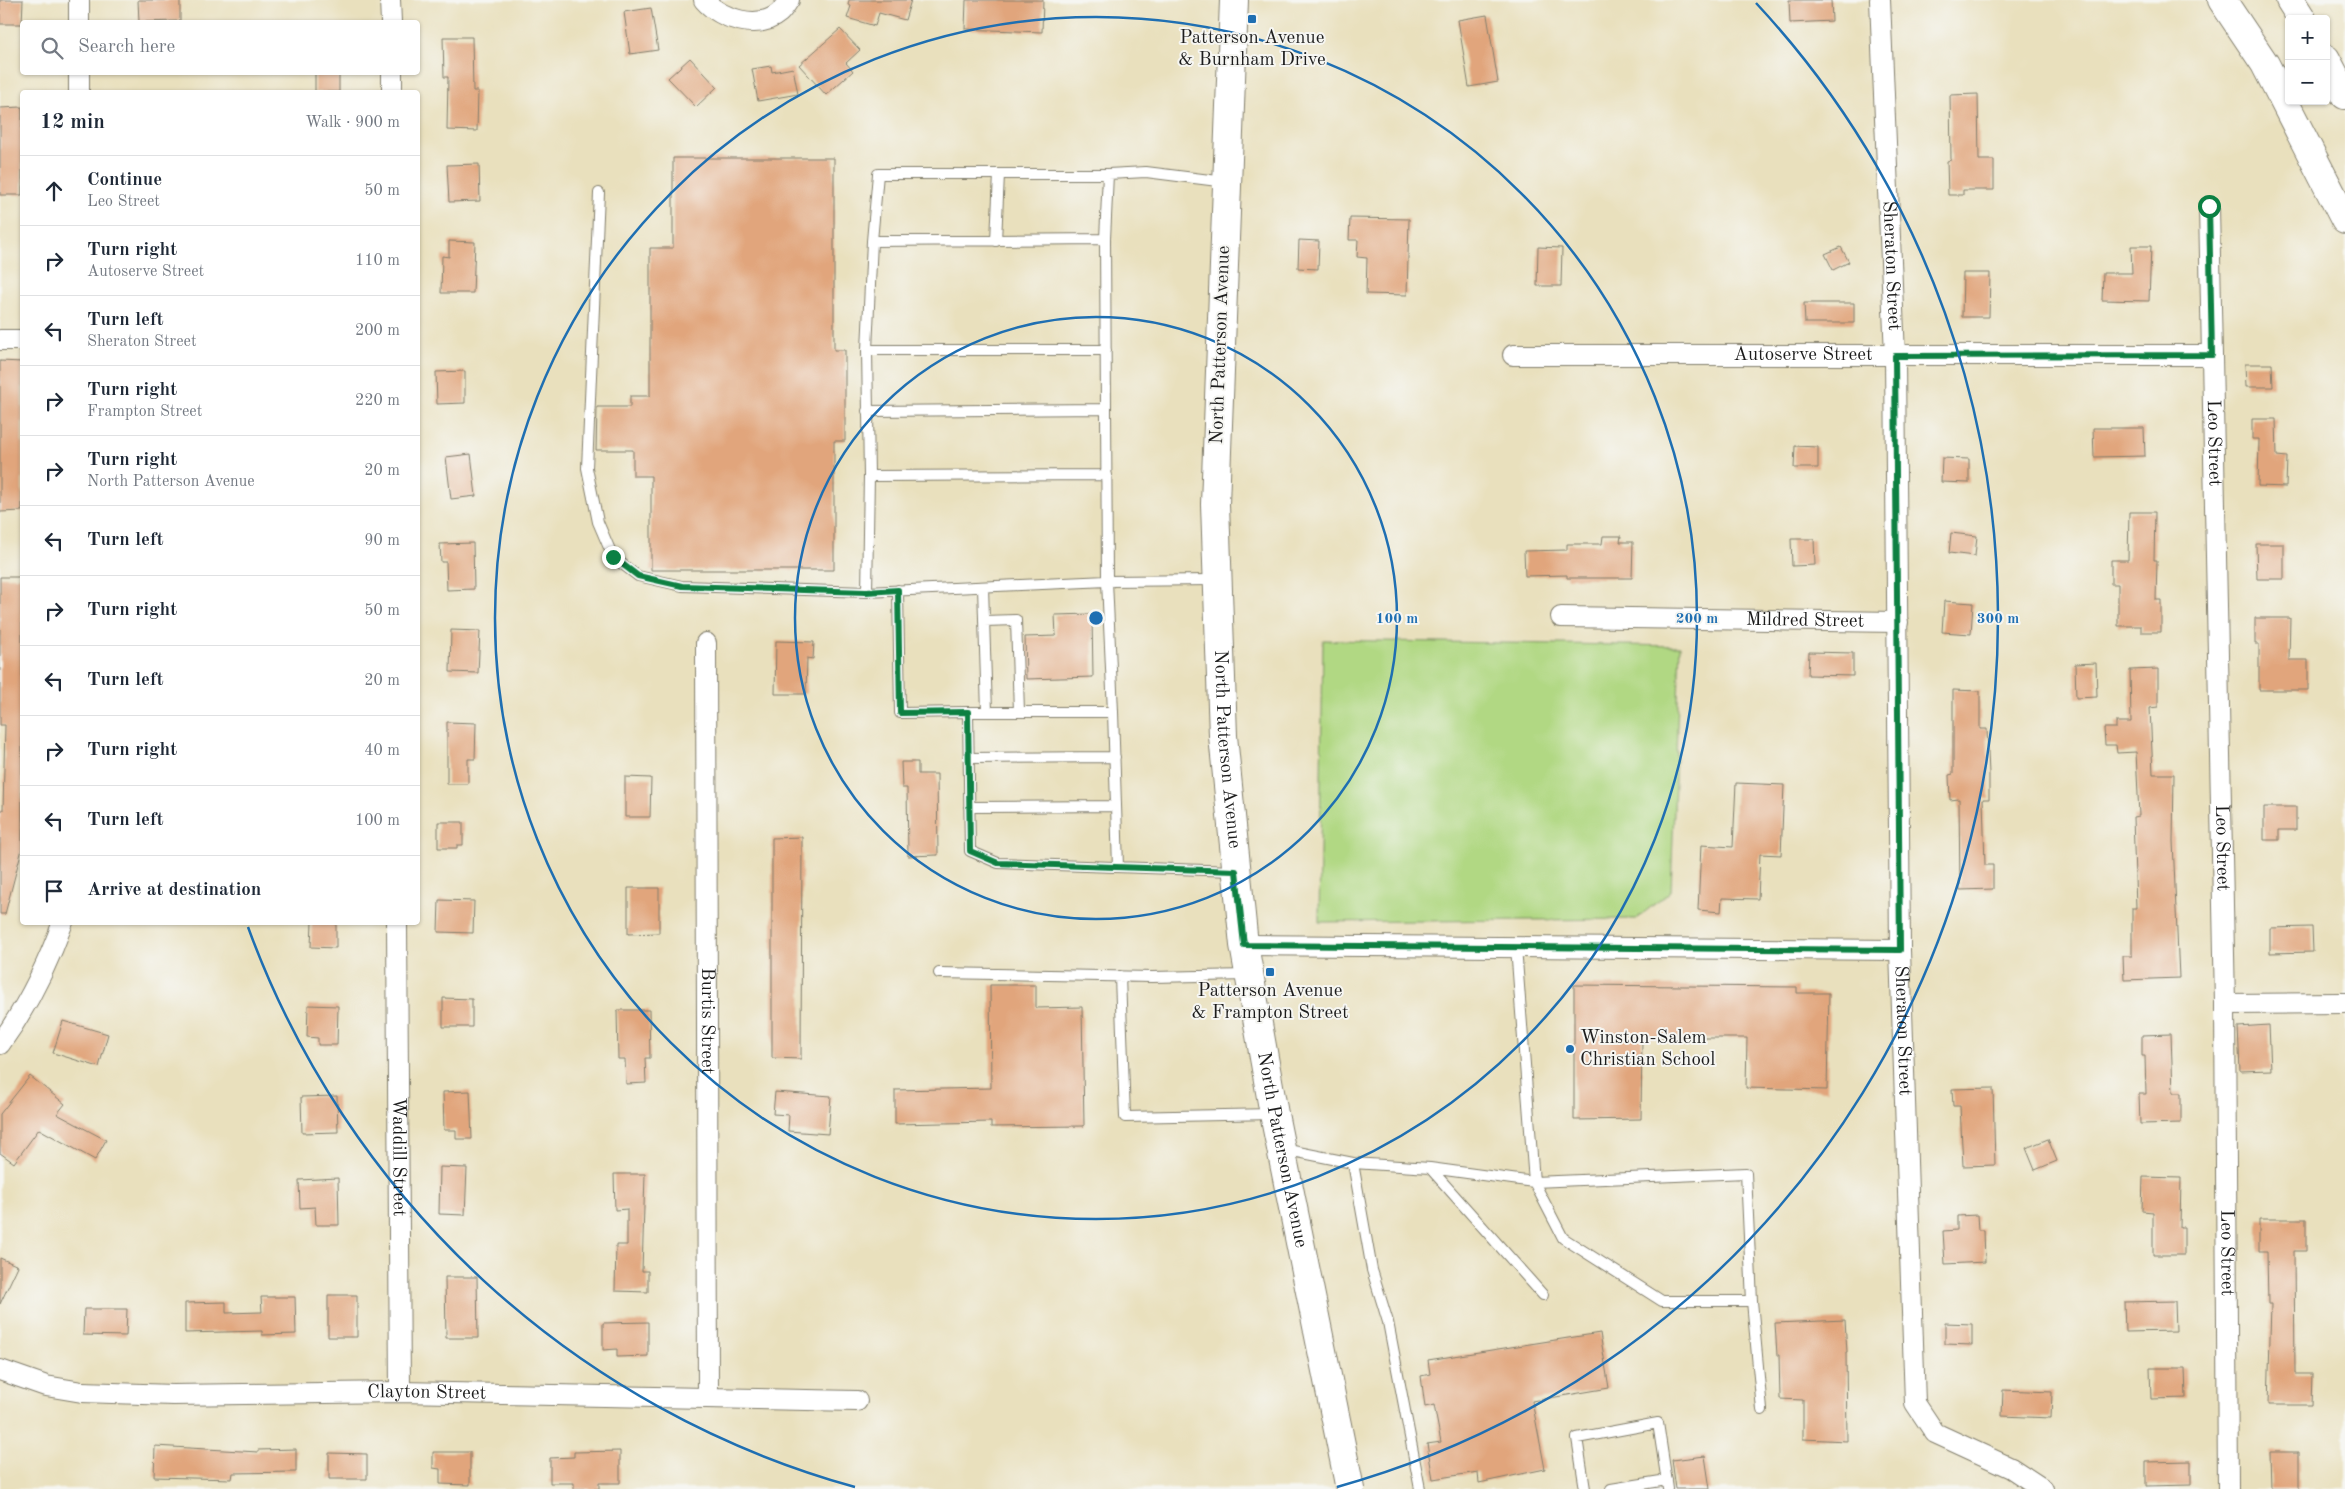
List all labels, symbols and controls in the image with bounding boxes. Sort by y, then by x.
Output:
marker: Patterson Avenue & Burnham Drive [1246,13,1258,25]
map controls [2285,15,2330,105]
button: + [2285,15,2330,60]
search box [20,20,420,75]
place label: Patterson Avenue & Burnham Drive [1178,29,1326,70]
icon: search [38,34,66,62]
text: Search here [78,38,175,57]
button: − [2285,60,2330,105]
text: 12 min [40,112,105,133]
text: Walk · 900 m [305,115,400,131]
text: Continue [87,171,162,190]
icon: ahead [40,177,68,205]
text: 50 m [364,183,400,199]
text: Leo Street [87,194,160,210]
route start [2198,195,2221,218]
street label: Sheraton Street [1879,200,1903,331]
text: Turn right [87,241,177,260]
street label: North Patterson Avenue [1208,245,1234,445]
icon: right [40,247,68,275]
text: 110 m [355,253,400,269]
text: Autoserve Street [87,264,204,280]
text: Turn left [87,311,164,330]
icon: left [40,317,68,345]
text: 200 m [355,323,400,339]
text: Sheraton Street [87,334,197,350]
street label: Autoserve Street [1733,346,1873,365]
text: Turn right [87,381,177,400]
icon: right [40,387,68,415]
text: 220 m [355,393,400,409]
street label: Leo Street [2203,399,2224,486]
text: Frampton Street [87,404,202,420]
text: Turn right [87,451,177,470]
icon: right [40,457,68,485]
text: 20 m [364,463,400,479]
text: North Patterson Avenue [87,474,255,490]
icon: left [40,527,68,555]
text: Turn left [87,531,164,550]
text: 90 m [364,533,400,549]
route end [602,546,625,569]
icon: right [40,597,68,625]
text: Turn right [87,601,177,620]
text: 50 m [364,603,400,619]
centre of rings [1087,609,1105,627]
street label: Mildred Street [1746,610,1864,631]
text: 100 m [1376,612,1418,627]
text: 200 m [1676,612,1718,627]
text: 300 m [1977,612,2019,627]
street label: North Patterson Avenue [1211,650,1244,850]
icon: left [40,667,68,695]
text: Turn left [87,671,164,690]
text: 20 m [364,673,400,689]
icon: right [40,737,68,765]
text: Turn right [87,741,177,760]
text: 40 m [364,743,400,759]
street label: Leo Street [2211,804,2232,891]
icon: left [40,807,68,835]
text: Turn left [87,811,164,830]
text: 100 m [355,813,400,829]
icon: arrive [40,877,68,905]
text: Arrive at destination [87,881,261,900]
street label: Sheraton Street [1891,965,1914,1096]
marker: Patterson Avenue & Frampton Street [1264,966,1276,978]
street label: Burtis Street [697,968,717,1074]
place label: Patterson Avenue & Frampton Street [1191,982,1349,1023]
place label: Winston-Salem Christian School [1580,1029,1715,1070]
marker: Winston-Salem Christian School [1564,1043,1576,1055]
street label: North Patterson Avenue [1254,1050,1310,1250]
street label: Waddill Street [389,1097,408,1217]
street label: Leo Street [2217,1209,2236,1296]
street label: Clayton Street [367,1382,486,1403]

